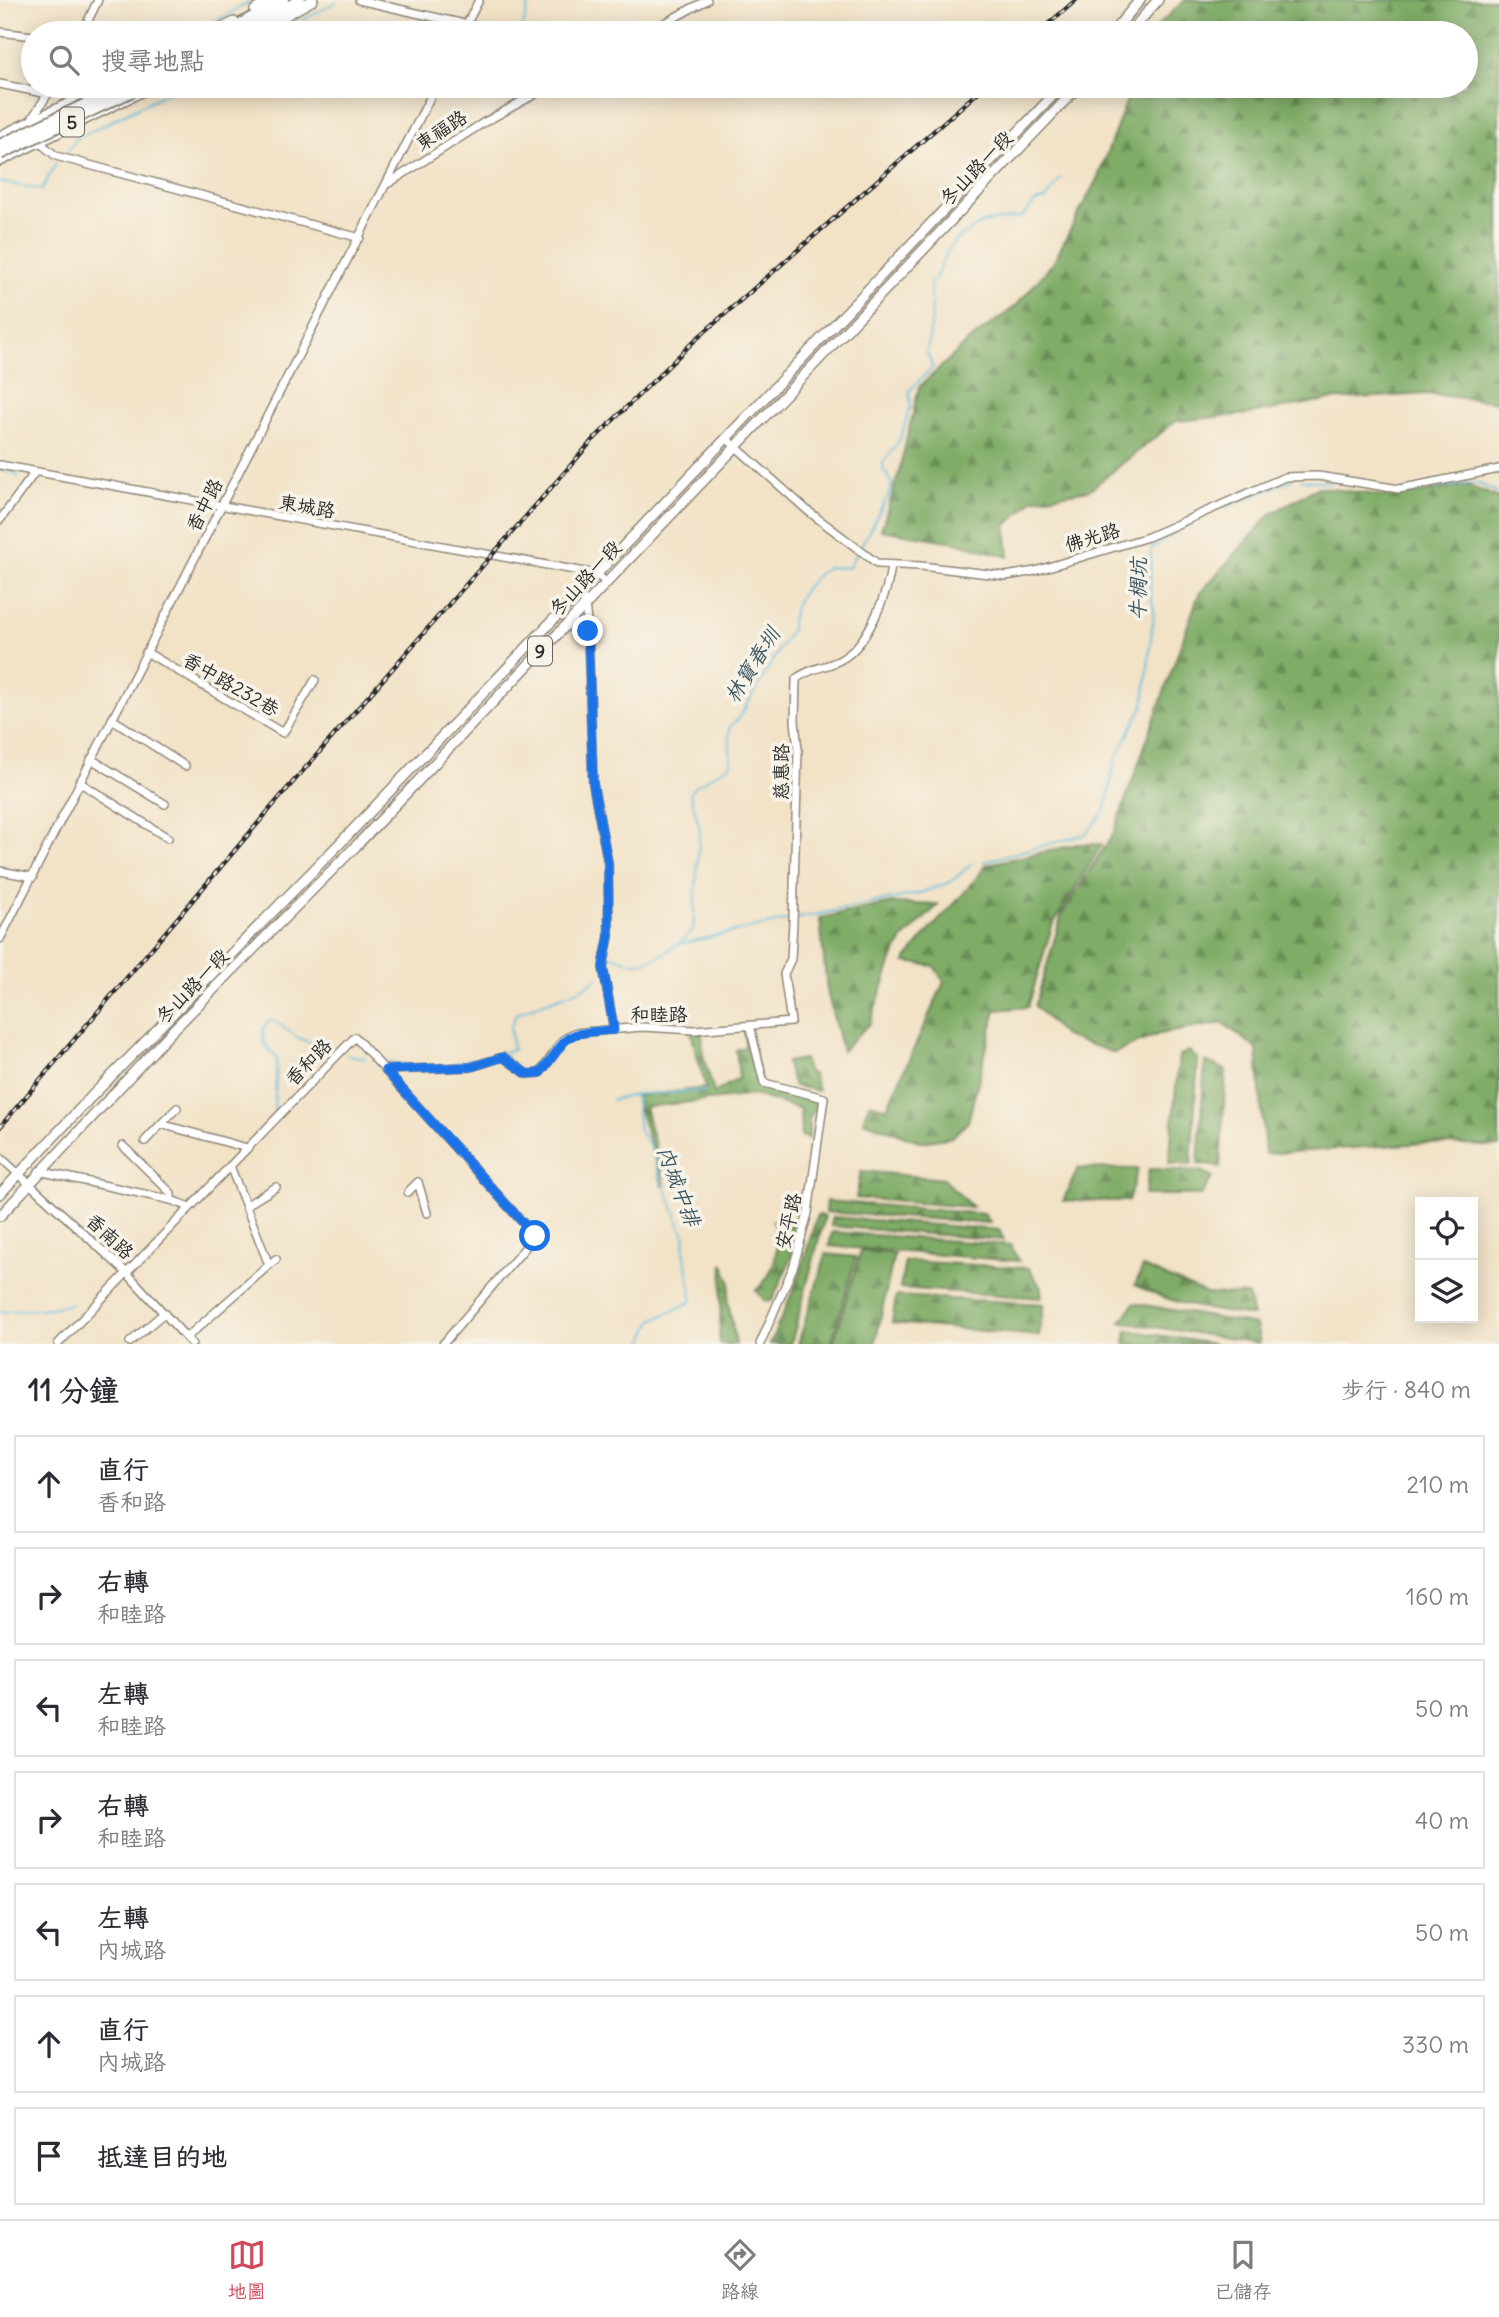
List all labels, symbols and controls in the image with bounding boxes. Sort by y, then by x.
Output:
search box [21,21,1478,98]
icon: search [45,41,83,79]
text: 搜尋地點 [101,44,205,77]
street label: 東福路 [411,104,471,156]
road number: 5 [60,107,84,136]
street label: 冬山路一段 [934,125,1018,211]
street label: 香中路 [180,474,228,536]
street label: 東城路 [277,489,337,523]
street label: 佛光路 [1061,517,1123,557]
street label: 冬山路一段 [544,535,626,621]
water label: 牛椆坑 [1124,555,1152,621]
route end [572,615,603,646]
water label: 林寶春圳 [718,621,787,708]
road number: 9 [528,636,552,666]
street label: 香中路232巷 [178,647,284,721]
street label: 慈惠路 [769,743,793,801]
street label: 冬山路一段 [150,943,234,1029]
street label: 和睦路 [630,1002,688,1026]
street label: 香和路 [280,1033,336,1091]
water label: 內城中排 [651,1142,707,1232]
street label: 安平路 [770,1191,806,1251]
map controls [1415,1197,1478,1323]
button: locate [1415,1197,1478,1260]
street label: 香南路 [81,1208,139,1264]
route start [519,1220,550,1251]
button: layers [1415,1260,1478,1323]
text: 11 分鐘 [28,1371,119,1409]
text: 步行 · 840 m [1342,1375,1471,1404]
text: 直行 [97,1453,149,1486]
icon: ahead [30,1465,68,1503]
text: 210 m [1406,1470,1469,1499]
text: 香和路 [97,1487,166,1516]
text: 右轉 [97,1565,149,1598]
icon: right [30,1577,68,1615]
text: 160 m [1406,1582,1469,1611]
text: 和睦路 [97,1599,166,1628]
text: 左轉 [97,1677,149,1710]
icon: left [30,1689,68,1727]
text: 50 m [1415,1694,1469,1723]
text: 和睦路 [97,1711,166,1740]
text: 右轉 [97,1789,149,1822]
icon: right [30,1801,68,1839]
text: 40 m [1415,1806,1469,1835]
text: 和睦路 [97,1823,166,1852]
text: 左轉 [97,1901,149,1934]
icon: left [30,1913,68,1951]
text: 50 m [1415,1918,1469,1947]
text: 內城路 [97,1935,166,1964]
text: 直行 [97,2013,149,2046]
icon: ahead [30,2025,68,2063]
text: 330 m [1402,2030,1469,2059]
text: 內城路 [97,2047,166,2076]
icon: arrive [30,2137,68,2175]
text: 抵達目的地 [97,2140,227,2173]
tab: 地圖 [228,2236,266,2303]
tab: 路線 [721,2236,759,2303]
tab: 已儲存 [1214,2236,1271,2303]

